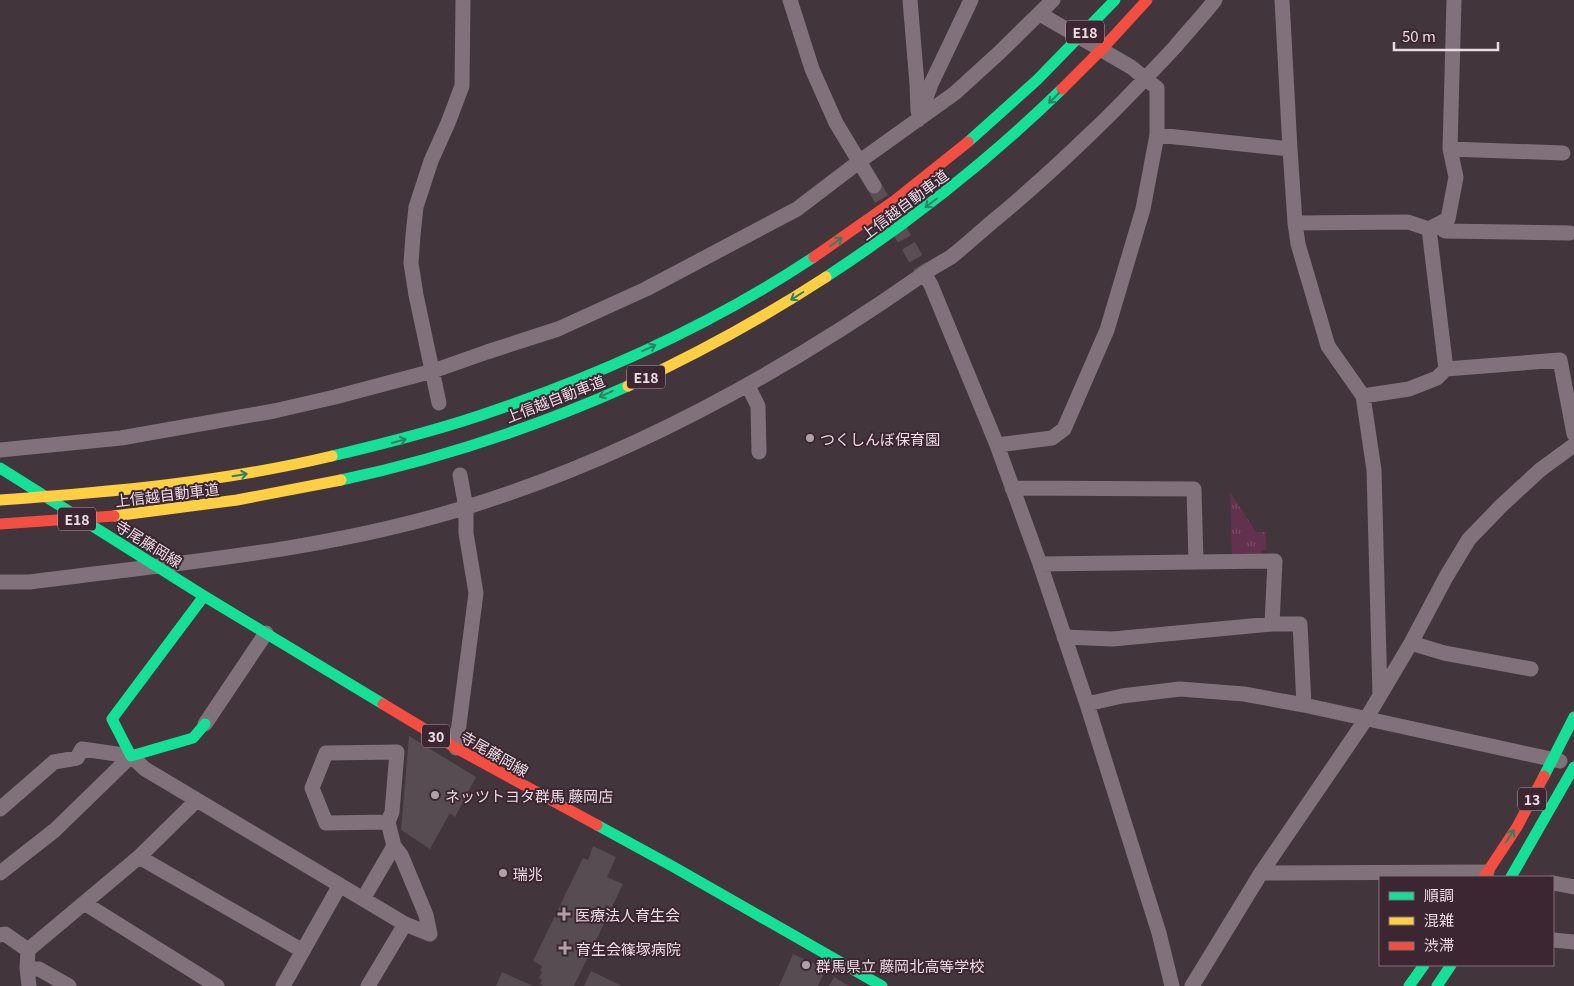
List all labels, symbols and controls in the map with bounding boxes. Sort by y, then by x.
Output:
scale bar [1394,20,1498,52]
road number: E18 [1066,21,1104,44]
text: 50 m [1402,25,1436,46]
one-way arrow [1048,91,1060,104]
street label: 上信越自動車道 [856,164,952,244]
one-way arrow [925,198,938,209]
one-way arrow [829,237,843,247]
one-way arrow [791,291,805,301]
one-way arrow [641,343,656,353]
road number: E18 [627,366,665,388]
street label: 上信越自動車道 [502,369,608,427]
one-way arrow [599,390,614,400]
place label: つくしんぼ保育園 [820,428,940,449]
marker: つくしんぼ保育園 [804,432,816,444]
one-way arrow [390,436,406,445]
one-way arrow [232,469,248,479]
street label: 上信越自動車道 [114,477,220,511]
road number: E18 [58,508,96,530]
street label: 寺尾藤岡線 [112,514,186,572]
road number: 30 [422,724,450,748]
street label: 寺尾藤岡線 [457,725,533,781]
place label: ネッツトヨタ群馬 藤岡店 [445,785,613,806]
road number: 13 [1518,788,1546,811]
marker: ネッツトヨタ群馬 藤岡店 [429,789,441,801]
one-way arrow [1506,830,1516,844]
place label: 瑞兆 [513,863,543,884]
marker: 瑞兆 [497,867,509,879]
legend [1379,876,1554,966]
text: 順調 [1424,884,1454,905]
place label: 医療法人育生会 [575,904,680,925]
marker: 医療法人育生会 [557,907,571,921]
text: 混雑 [1424,909,1454,930]
text: 渋滞 [1424,934,1454,955]
place label: 育生会篠塚病院 [576,938,681,959]
marker: 育生会篠塚病院 [558,941,572,955]
place label: 群馬県立 藤岡北高等学校 [816,955,984,976]
marker: 群馬県立 藤岡北高等学校 [800,959,812,971]

